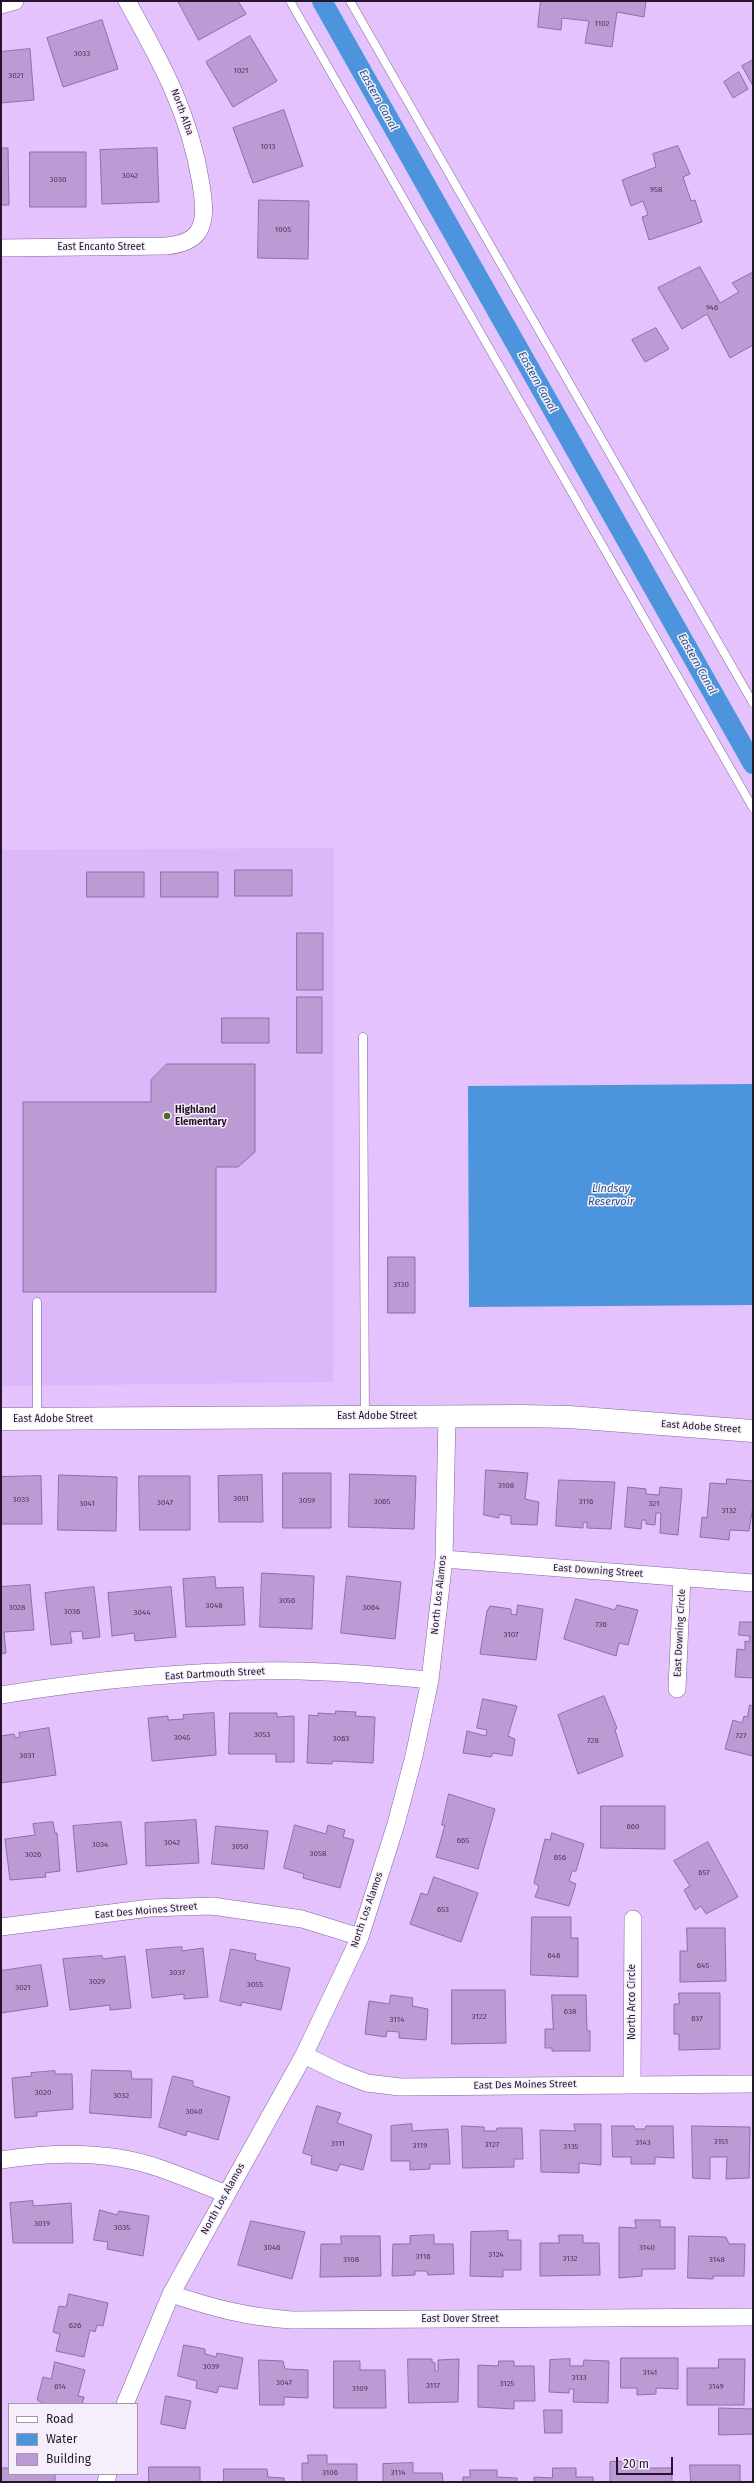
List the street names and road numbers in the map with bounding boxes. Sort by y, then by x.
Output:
street label: North Alba [168,87,196,137]
street label: East Encanto Street [57,241,145,253]
street label: East Adobe Street [337,1410,417,1422]
street label: East Adobe Street [13,1413,93,1425]
street label: East Adobe Street [661,1418,741,1436]
street label: North Los Alamos [429,1555,449,1635]
street label: East Downing Street [552,1562,644,1580]
street label: East Downing Circle [672,1589,688,1677]
street label: East Dartmouth Street [165,1665,265,1683]
street label: North Los Alamos [348,1870,386,1950]
street label: East Des Moines Street [94,1901,198,1921]
street label: North Arco Circle [626,1964,638,2040]
street label: East Des Moines Street [473,2078,577,2092]
street label: North Los Alamos [198,2161,248,2237]
street label: East Dover Street [421,2313,499,2325]

